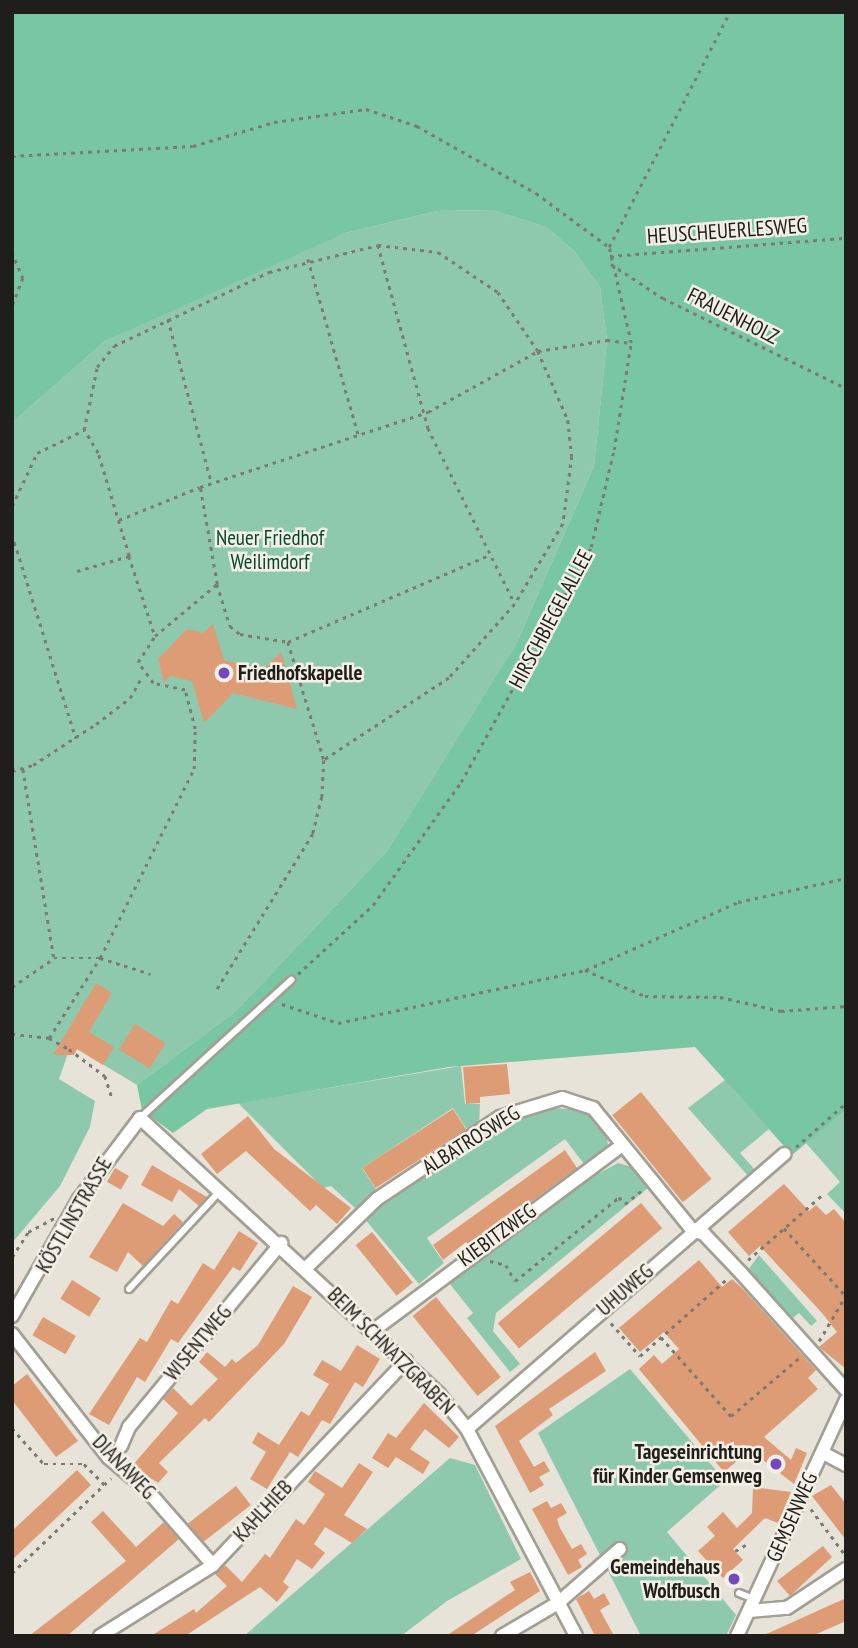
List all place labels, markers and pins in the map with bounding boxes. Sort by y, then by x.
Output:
place label: Friedhofskapelle [238,660,362,686]
marker: Friedhofskapelle [216,665,232,681]
place label: Tageseinrichtung für Kinder Gemsenweg [593,1439,762,1489]
marker: Tageseinrichtung für Kinder Gemsenweg [768,1456,784,1472]
place label: Gemeindehaus Wolfbusch [610,1554,720,1604]
marker: Gemeindehaus Wolfbusch [726,1571,742,1587]

